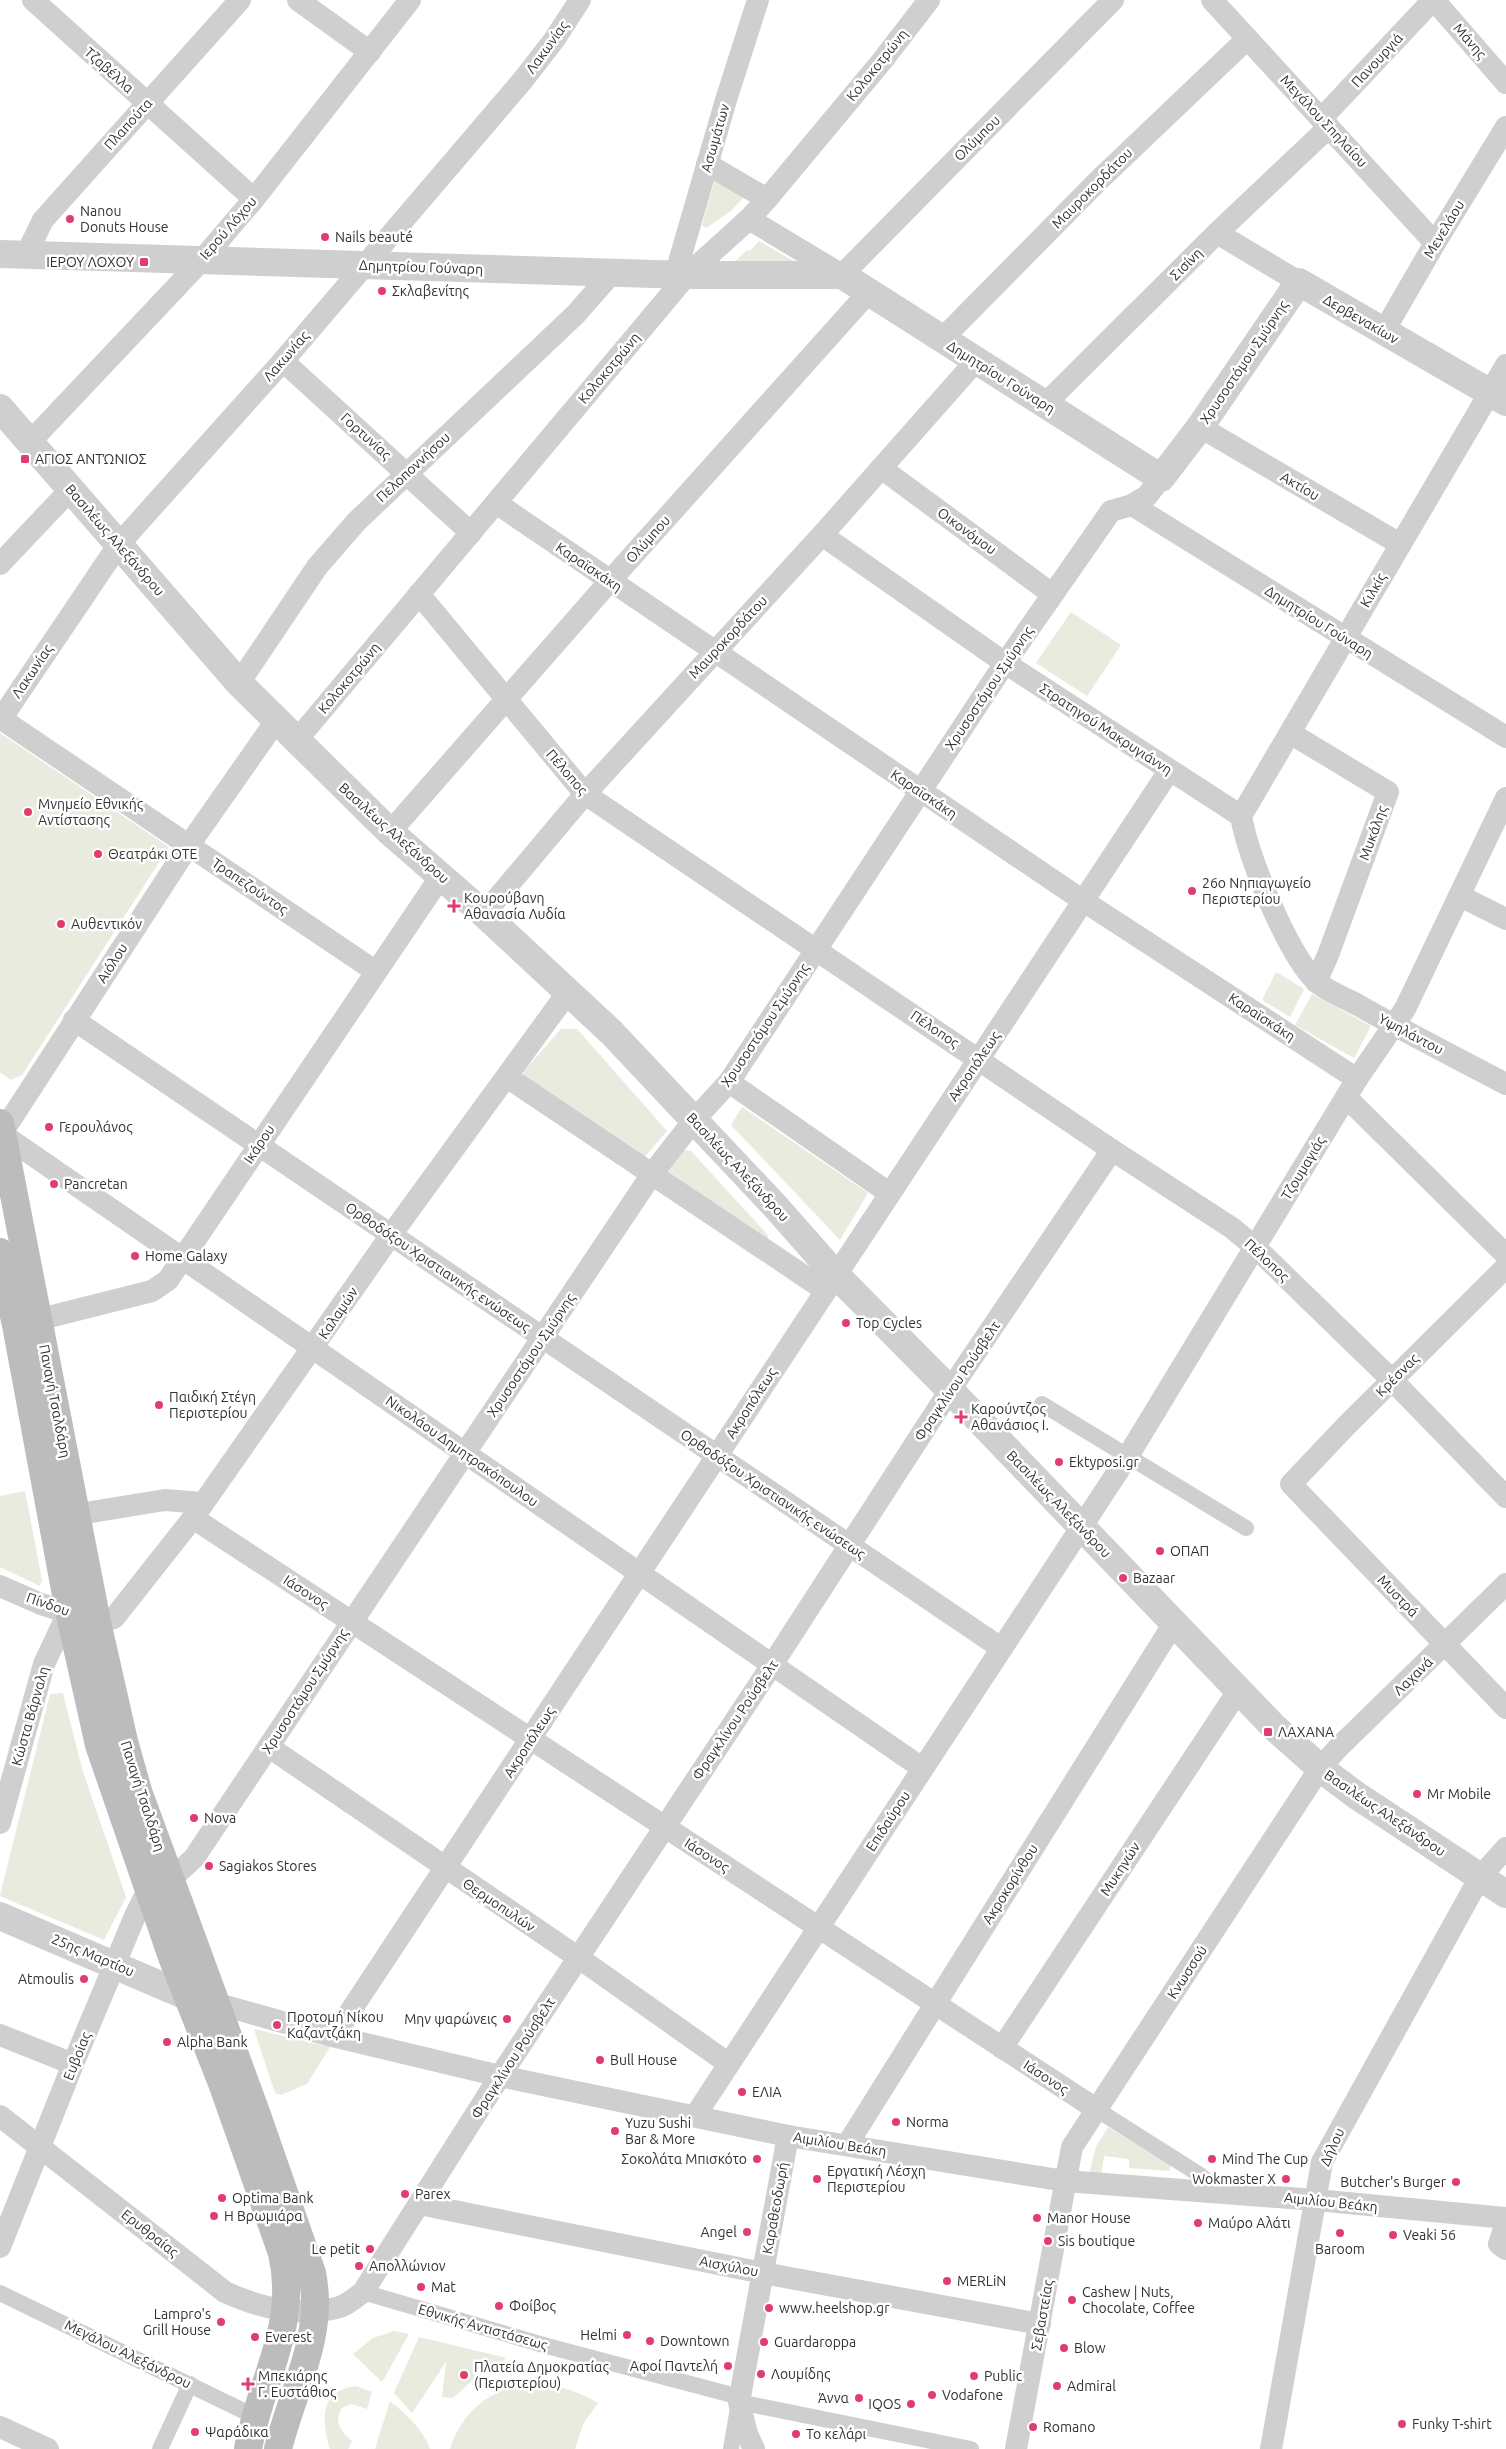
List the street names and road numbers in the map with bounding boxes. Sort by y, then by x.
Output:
street label: Λακωνίας [523,17,572,76]
street label: Μάνης [1450,20,1490,62]
street label: Κολοκοτρώνη [843,26,911,104]
street label: Πανουργιά [1348,29,1406,90]
street label: Τζαβέλλα [81,44,137,97]
street label: Μεγάλου Σπηλαίου [1277,72,1371,170]
street label: Πλαπούτα [101,95,156,153]
street label: Ασωμάτων [698,102,732,174]
street label: Ολύμπου [951,112,1003,164]
street label: Μαυροκορδάτου [1048,144,1136,232]
street label: Ιερού Λόχου [196,193,260,263]
street label: Μενελάου [1420,197,1468,261]
street label: Σισίνη [1167,245,1205,283]
street label: Δημητρίου Γούναρη [359,257,483,277]
street label: Δερβενακίων [1321,291,1402,347]
street label: Χρυσοστόμου Σμύρνης [1197,297,1292,427]
street label: Λακωνίας [260,327,313,384]
street label: Κολοκοτρώνη [575,329,643,407]
street label: Δημητρίου Γούναρη [944,337,1058,417]
street label: Γορτυνίας [338,409,395,463]
street label: Πελοποννήσου [373,429,453,505]
street label: Ακτίου [1278,469,1322,503]
street label: Βασιλέως Αλεξάνδρου [62,481,168,599]
street label: Οικονόμου [934,504,1000,558]
street label: Ολύμπου [623,512,673,566]
street label: Καραϊσκάκη [553,539,625,595]
street label: Κιλκίς [1357,570,1389,610]
street label: Δημητρίου Γούναρη [1262,582,1376,662]
street label: Μαυροκορδάτου [686,592,770,682]
street label: Χρυσοστόμου Σμύρνης [942,623,1037,753]
street label: Κολοκοτρώνη [315,639,383,717]
street label: Λακωνίας [8,641,56,701]
street label: Στρατηγού Μακρυγιάννη [1037,680,1175,778]
street label: Πέλοπος [543,746,591,798]
street label: Καραϊσκάκη [888,766,960,822]
street label: Βασιλέως Αλεξάνδρου [336,779,452,887]
street label: Μυκάλης [1356,803,1390,863]
street label: Τραπεζούντος [209,855,292,918]
street label: Αιόλου [93,940,131,986]
street label: Χρυσοστόμου Σμύρνης [718,960,813,1090]
street label: Καραϊσκάκη [1226,990,1298,1044]
street label: Πέλοπος [908,1007,963,1051]
street label: Υψηλάντου [1376,1010,1446,1058]
street label: Ακροπόλεως [945,1027,1004,1104]
street label: Βασιλέως Αλεξάνδρου [684,1109,792,1225]
street label: Ικάρου [240,1122,278,1166]
street label: Τζουμαγιάς [1278,1133,1329,1203]
street label: Ορθοδόξου Χριστιανικής ενώσεως [343,1199,534,1335]
street label: Πέλοπος [1242,1236,1293,1285]
street label: Καλαμών [315,1284,361,1342]
street label: Χρυσοστόμου Σμύρνης [484,1290,579,1420]
street label: Φραγκλίνου Ρούσβελτ [911,1318,1003,1444]
street label: Παναγή Τσαλδάρη [36,1343,74,1459]
street label: Κρέσνας [1372,1350,1422,1400]
street label: Ακροπόλεως [722,1364,780,1441]
street label: Νικολάου Δημητρακόπουλου [383,1392,541,1510]
street label: Ορθοδόξου Χριστιανικής ενώσεως [678,1426,869,1562]
street label: Βασιλέως Αλεξάνδρου [1004,1447,1114,1561]
street label: Ιάσονος [281,1572,332,1613]
street label: Μυστρά [1374,1572,1422,1621]
street label: Πίνδου [24,1589,72,1619]
street label: Χρυσοστόμου Σμύρνης [259,1625,352,1756]
street label: Λαχανά [1390,1653,1436,1698]
street label: Φραγκλίνου Ρούσβελτ [689,1657,781,1783]
street label: Κώστα Βάρναλη [8,1665,52,1767]
street label: Ακροπόλεως [500,1703,558,1780]
street label: Παναγή Τσαλδάρη [118,1739,168,1853]
street label: Βασιλέως Αλεξάνδρου [1321,1766,1449,1860]
street label: Επιδαύρου [863,1788,913,1854]
street label: Ιάσονος [682,1835,733,1876]
street label: Μυκηνών [1097,1839,1143,1899]
street label: Ακροκορίνθου [979,1841,1041,1927]
street label: Θερμοπυλών [460,1875,538,1935]
street label: 25ης Μαρτίου [49,1930,137,1980]
street label: Κνωσσού [1164,1942,1210,2002]
street label: Φραγκλίνου Ρούσβελτ [468,1994,558,2122]
street label: Ευβοίας [60,2029,94,2083]
street label: Ιάσονος [1021,2057,1072,2098]
street label: Δήλου [1317,2125,1347,2169]
street label: Αιμιλίου Βεάκη [792,2129,888,2159]
street label: Καραθεοδωρή [759,2161,791,2255]
street label: Αιμιλίου Βεάκη [1283,2189,1379,2215]
street label: Ερυθραίας [118,2206,182,2260]
street label: Αισχύλου [698,2252,760,2280]
street label: Σεβαστείας [1028,2278,1056,2352]
street label: Εθνικής Αντιστάσεως [416,2301,550,2353]
street label: Μεγάλου Αλεξάνδρου [62,2316,194,2392]

